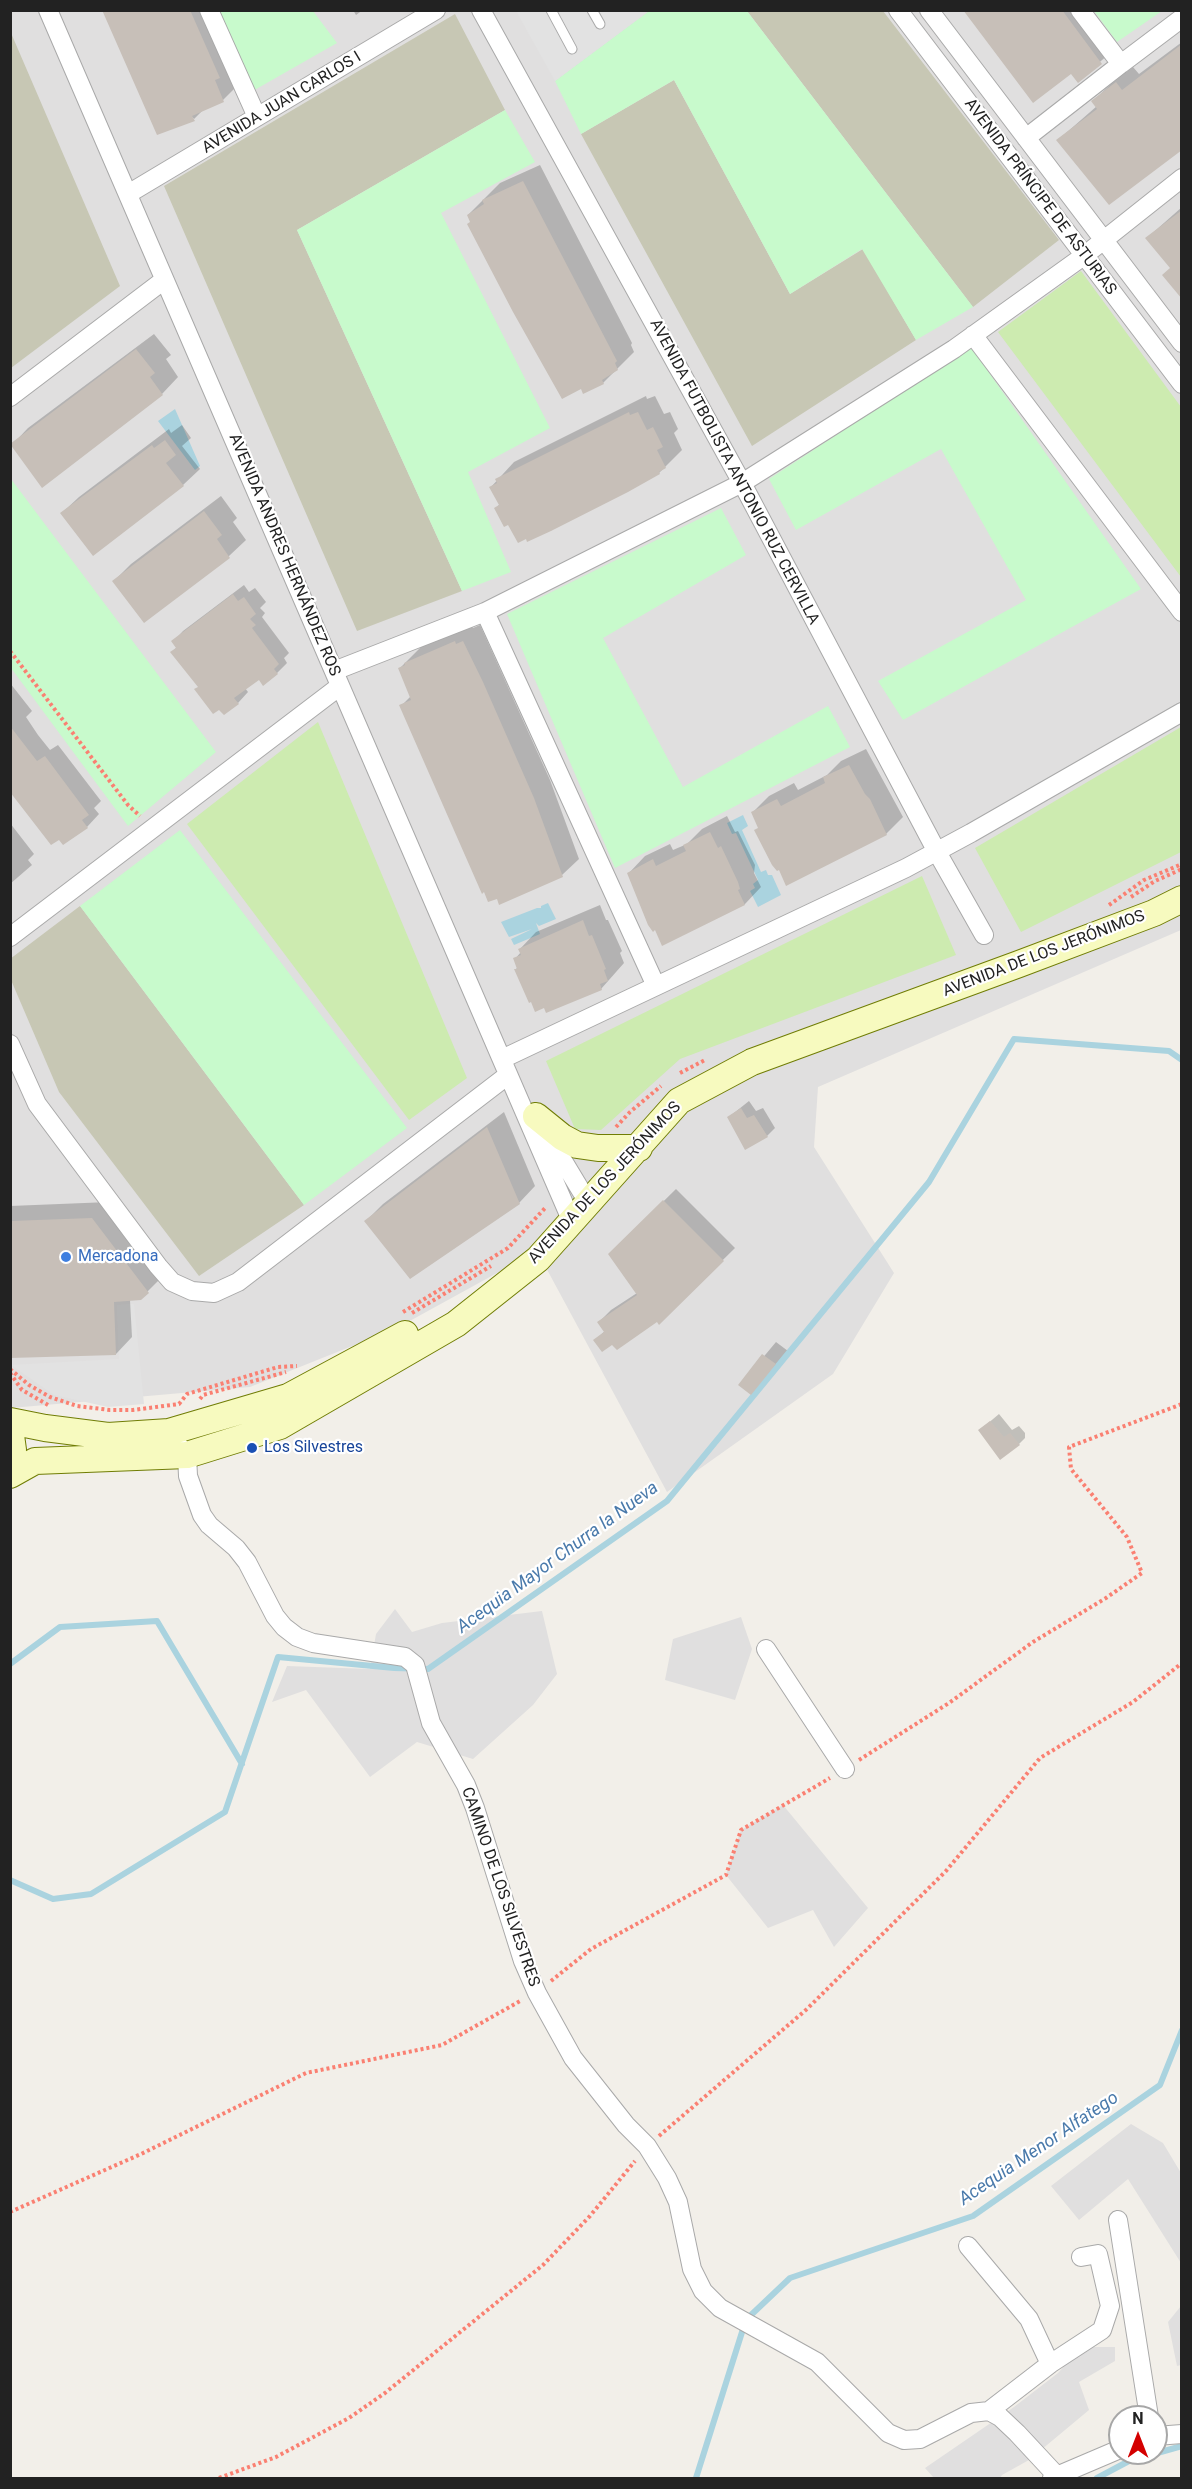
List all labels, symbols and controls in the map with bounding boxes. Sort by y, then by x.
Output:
street label: AVENIDA JUAN CARLOS I [199,48,365,158]
street label: AVENIDA PRÍNCIPE DE ASTURIAS [960,95,1120,299]
street label: AVENIDA FUTBOLISTA ANTONIO RUZ CERVILLA [645,316,823,628]
street label: AVENIDA ANDRES HERNÁNDEZ ROS [224,431,344,679]
street label: AVENIDA DE LOS JERÓNIMOS [940,907,1148,1001]
street label: AVENIDA DE LOS JERÓNIMOS [525,1098,685,1268]
place label: Mercadona [78,1247,158,1267]
marker: Mercadona [59,1250,73,1264]
place label: Los Silvestres [264,1438,363,1458]
marker: Los Silvestres [245,1441,259,1455]
water label: Acequia Mayor Churra la Nueva [453,1478,663,1638]
street label: CAMINO DE LOS SILVESTRES [457,1785,543,1989]
water label: Acequia Menor Alfatego [955,2088,1123,2210]
north arrow [1108,2405,1168,2465]
text: N [1132,2409,1144,2428]

